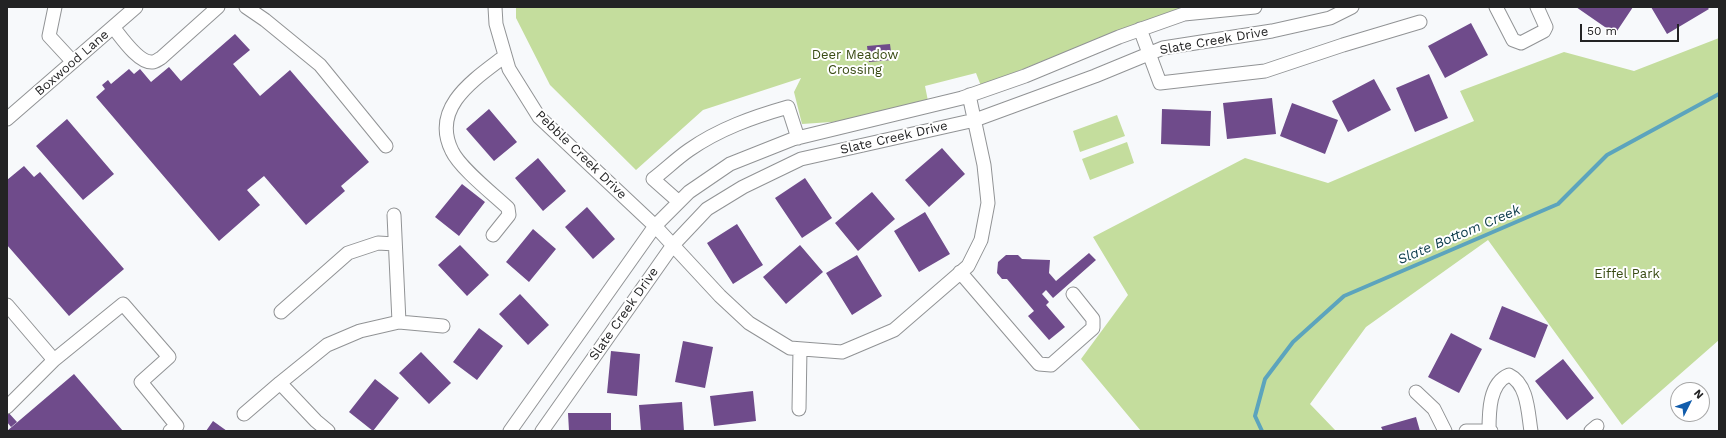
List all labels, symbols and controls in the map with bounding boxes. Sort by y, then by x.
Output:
scale bar [1582,16,1681,42]
street label: Slate Creek Drive [1159,24,1269,58]
text: 50 m [1587,24,1617,38]
street label: Boxwood Lane [32,27,112,99]
park label: Deer Meadow Crossing [812,47,898,78]
street label: Pebble Creek Drive [532,107,630,203]
street label: Slate Creek Drive [839,118,949,158]
water label: Slate Bottom Creek [1395,202,1523,268]
street label: Slate Creek Drive [586,264,662,364]
park label: Eiffel Park [1594,266,1660,282]
north arrow [1670,382,1710,422]
text: N [1691,387,1706,402]

